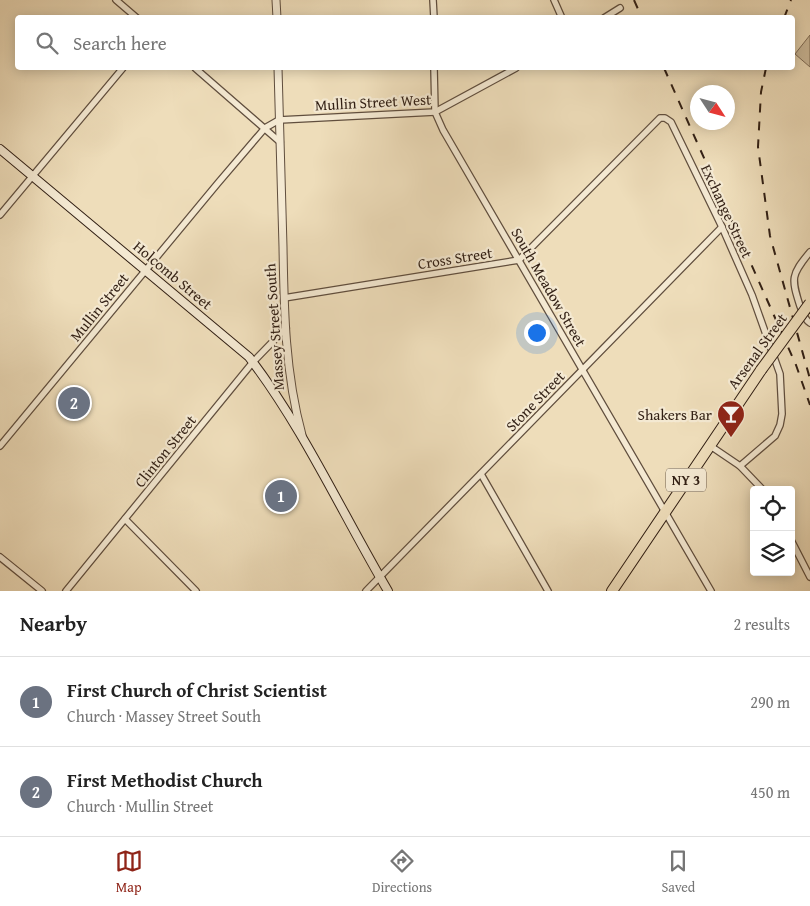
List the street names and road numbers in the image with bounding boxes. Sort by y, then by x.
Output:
street label: Mullin Street West [314,88,432,116]
street label: Exchange Street [696,161,758,262]
street label: South Meadow Street [506,224,592,351]
street label: Holcomb Street [129,236,218,315]
street label: Cross Street [416,242,494,274]
street label: Massey Street South [259,262,289,391]
street label: Mullin Street [65,268,134,346]
street label: Arsenal Street [722,308,792,393]
street label: Stone Street [501,366,570,436]
street label: Clinton Street [129,410,201,492]
road number: NY 3 [666,468,706,492]

